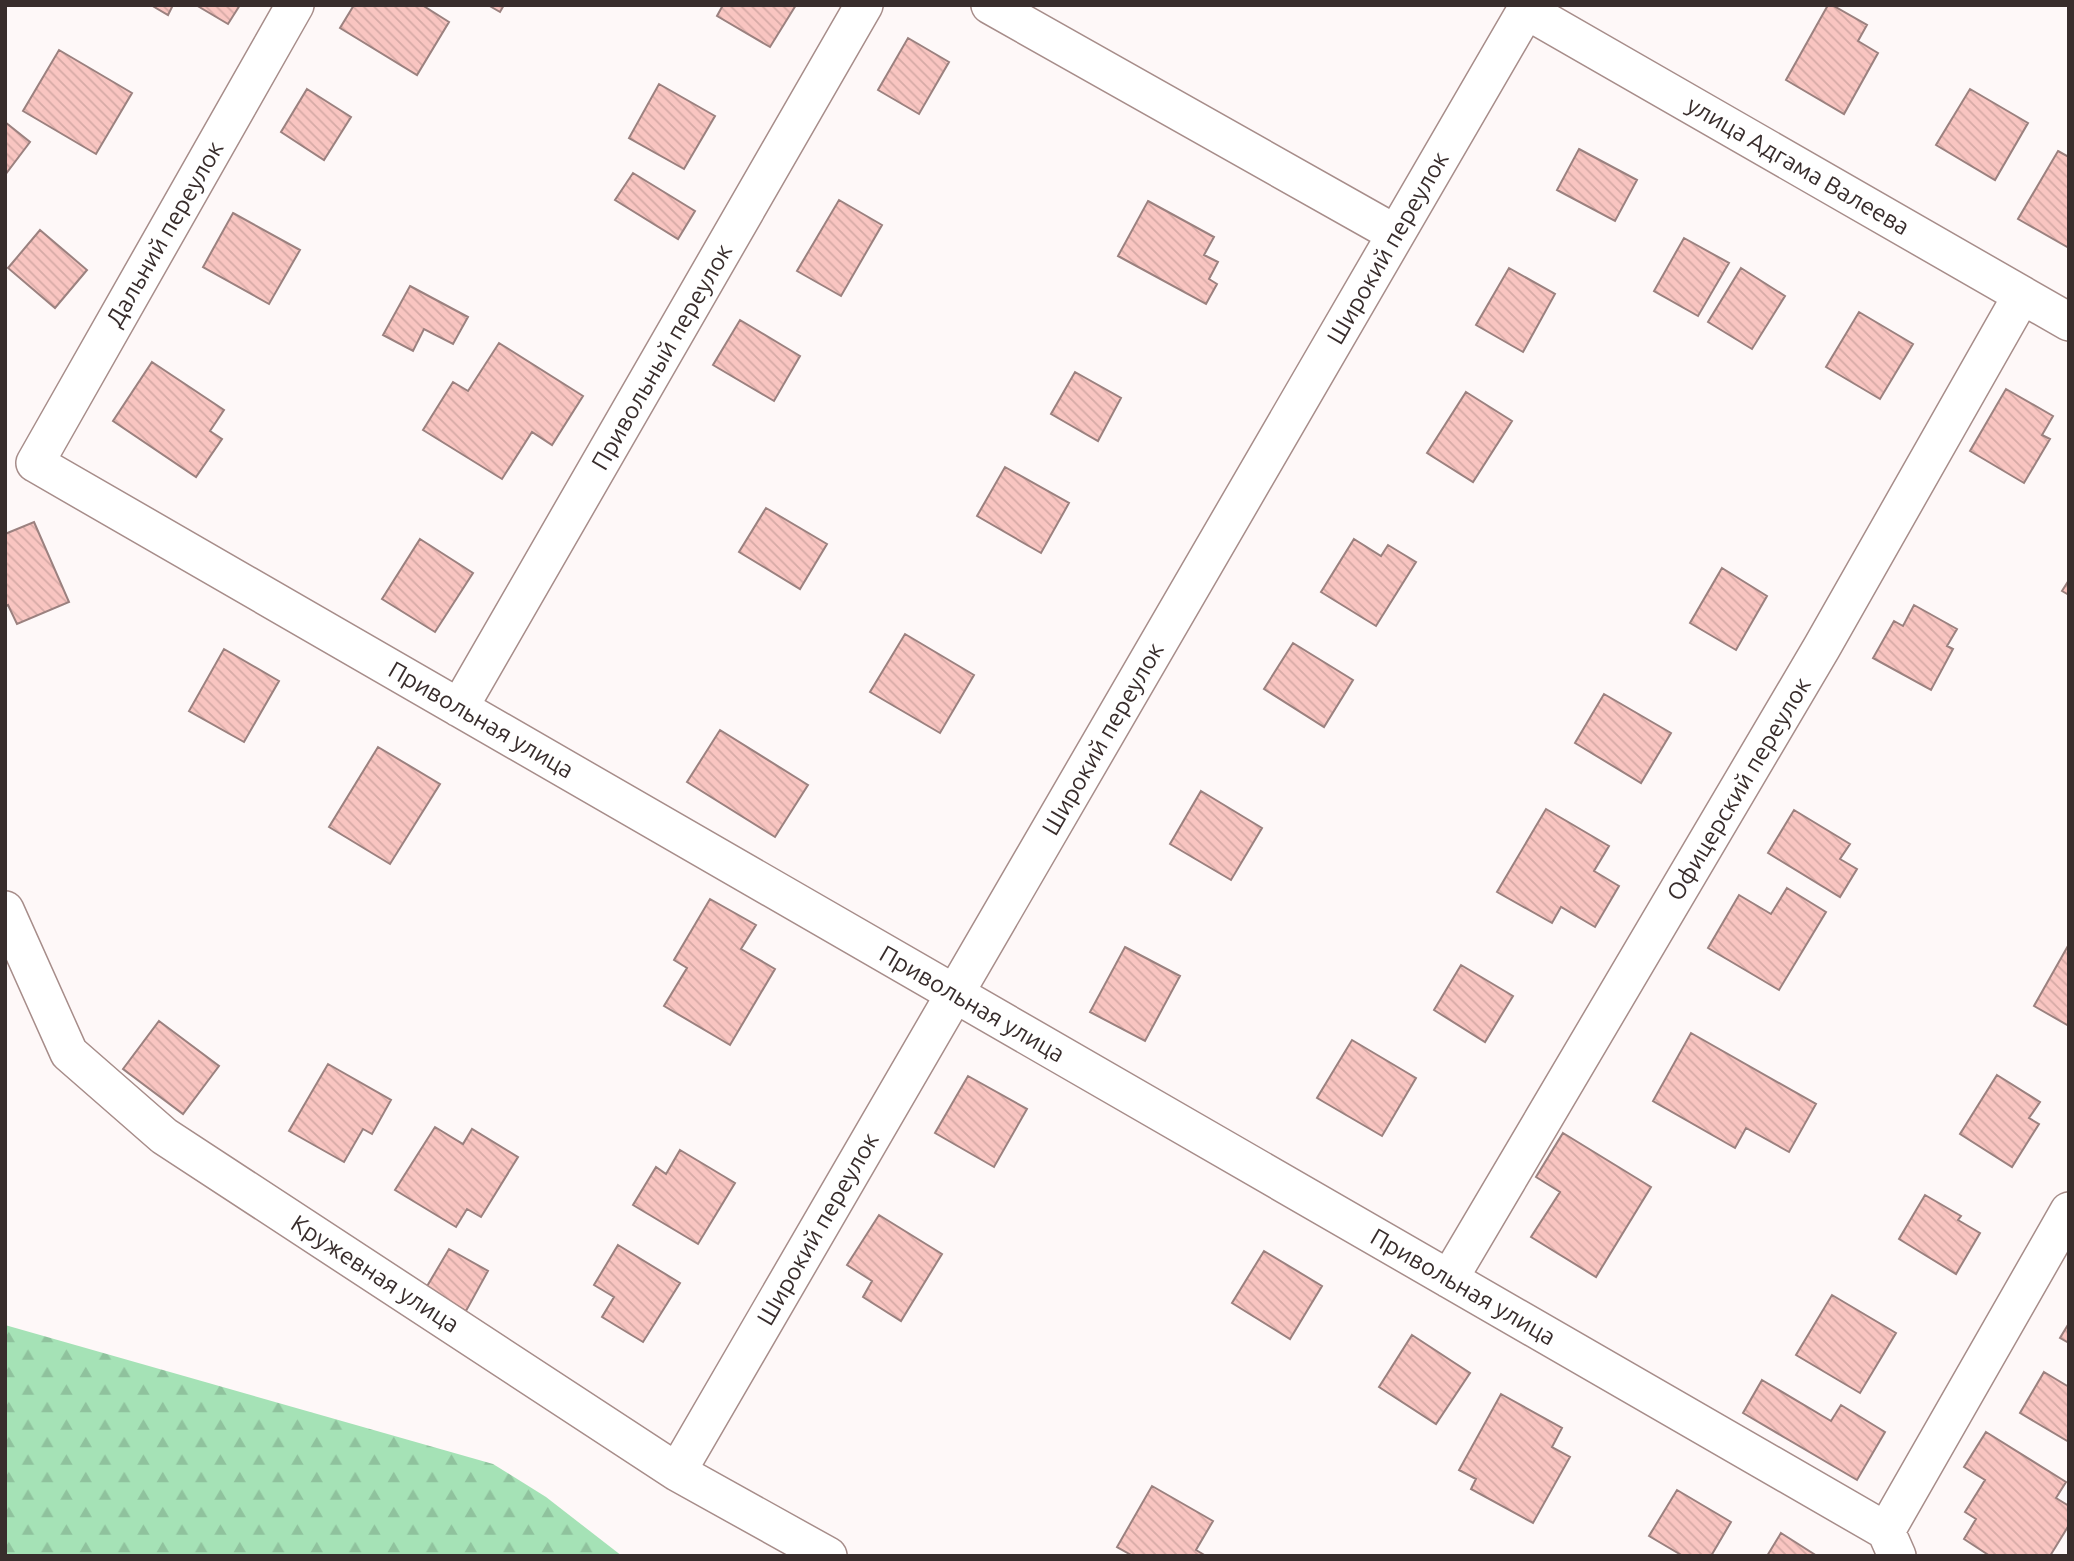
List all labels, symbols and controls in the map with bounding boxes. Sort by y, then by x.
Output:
street label: улица Адгама Валеева [1682,91,1914,240]
street label: Дальний переулок [101,136,229,331]
street label: Широкий переулок [1321,147,1454,349]
street label: Привольный переулок [586,239,737,474]
street label: Широкий переулок [1036,638,1169,840]
street label: Привольная улица [384,656,579,784]
street label: Офицерский переулок [1661,672,1816,905]
street label: Привольная улица [875,940,1070,1068]
street label: Широкий переулок [751,1128,884,1330]
street label: Кружевная улица [286,1209,464,1338]
street label: Привольная улица [1366,1223,1561,1351]

